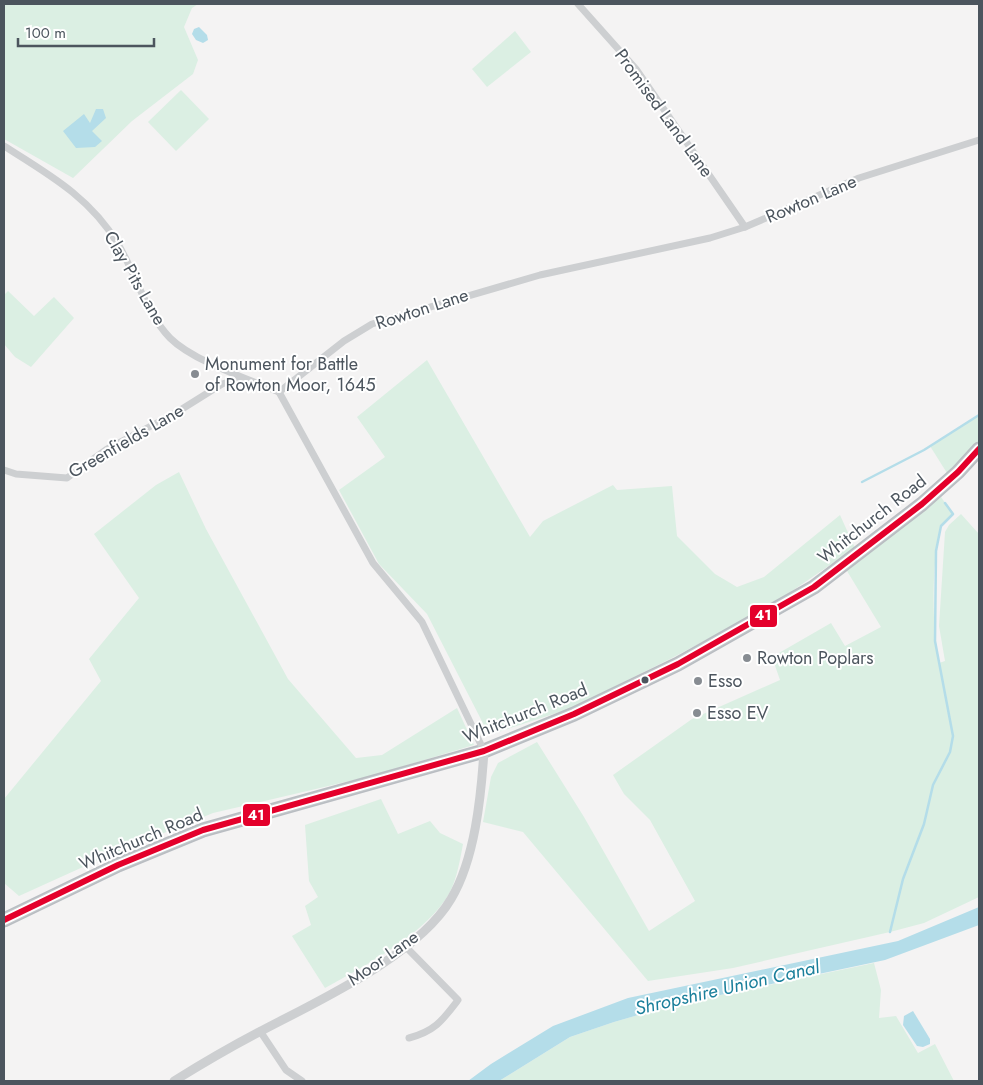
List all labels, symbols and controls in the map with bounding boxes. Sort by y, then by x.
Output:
scale bar [18,15,154,47]
text: 100 m [25,22,66,44]
street label: Promised Land Lane [608,43,720,183]
street label: Rowton Lane [762,168,860,230]
street label: Clay Pits Lane [97,226,173,330]
street label: Rowton Lane [372,282,472,336]
place label: Monument for Battle of Rowton Moor, 1645 [205,351,376,398]
marker: Monument for Battle of Rowton Moor, 1645 [189,368,201,380]
street label: Greenfields Lane [63,397,189,485]
street label: Whitchurch Road [812,468,932,570]
line badge: 41 [749,604,778,628]
text: 41 [755,605,771,625]
place label: Rowton Poplars [757,645,874,671]
marker: Rowton Poplars [741,652,753,664]
place label: Esso [708,668,742,694]
unlabelled marker [640,675,650,685]
marker: Esso [692,675,704,687]
street label: Whitchurch Road [459,676,591,750]
place label: Esso EV [707,700,769,726]
marker: Esso EV [691,707,703,719]
street label: Whitchurch Road [75,801,207,877]
line badge: 41 [242,803,271,827]
text: 41 [248,805,264,825]
street label: Moor Lane [342,924,424,992]
water label: Shropshire Union Canal [632,953,823,1022]

